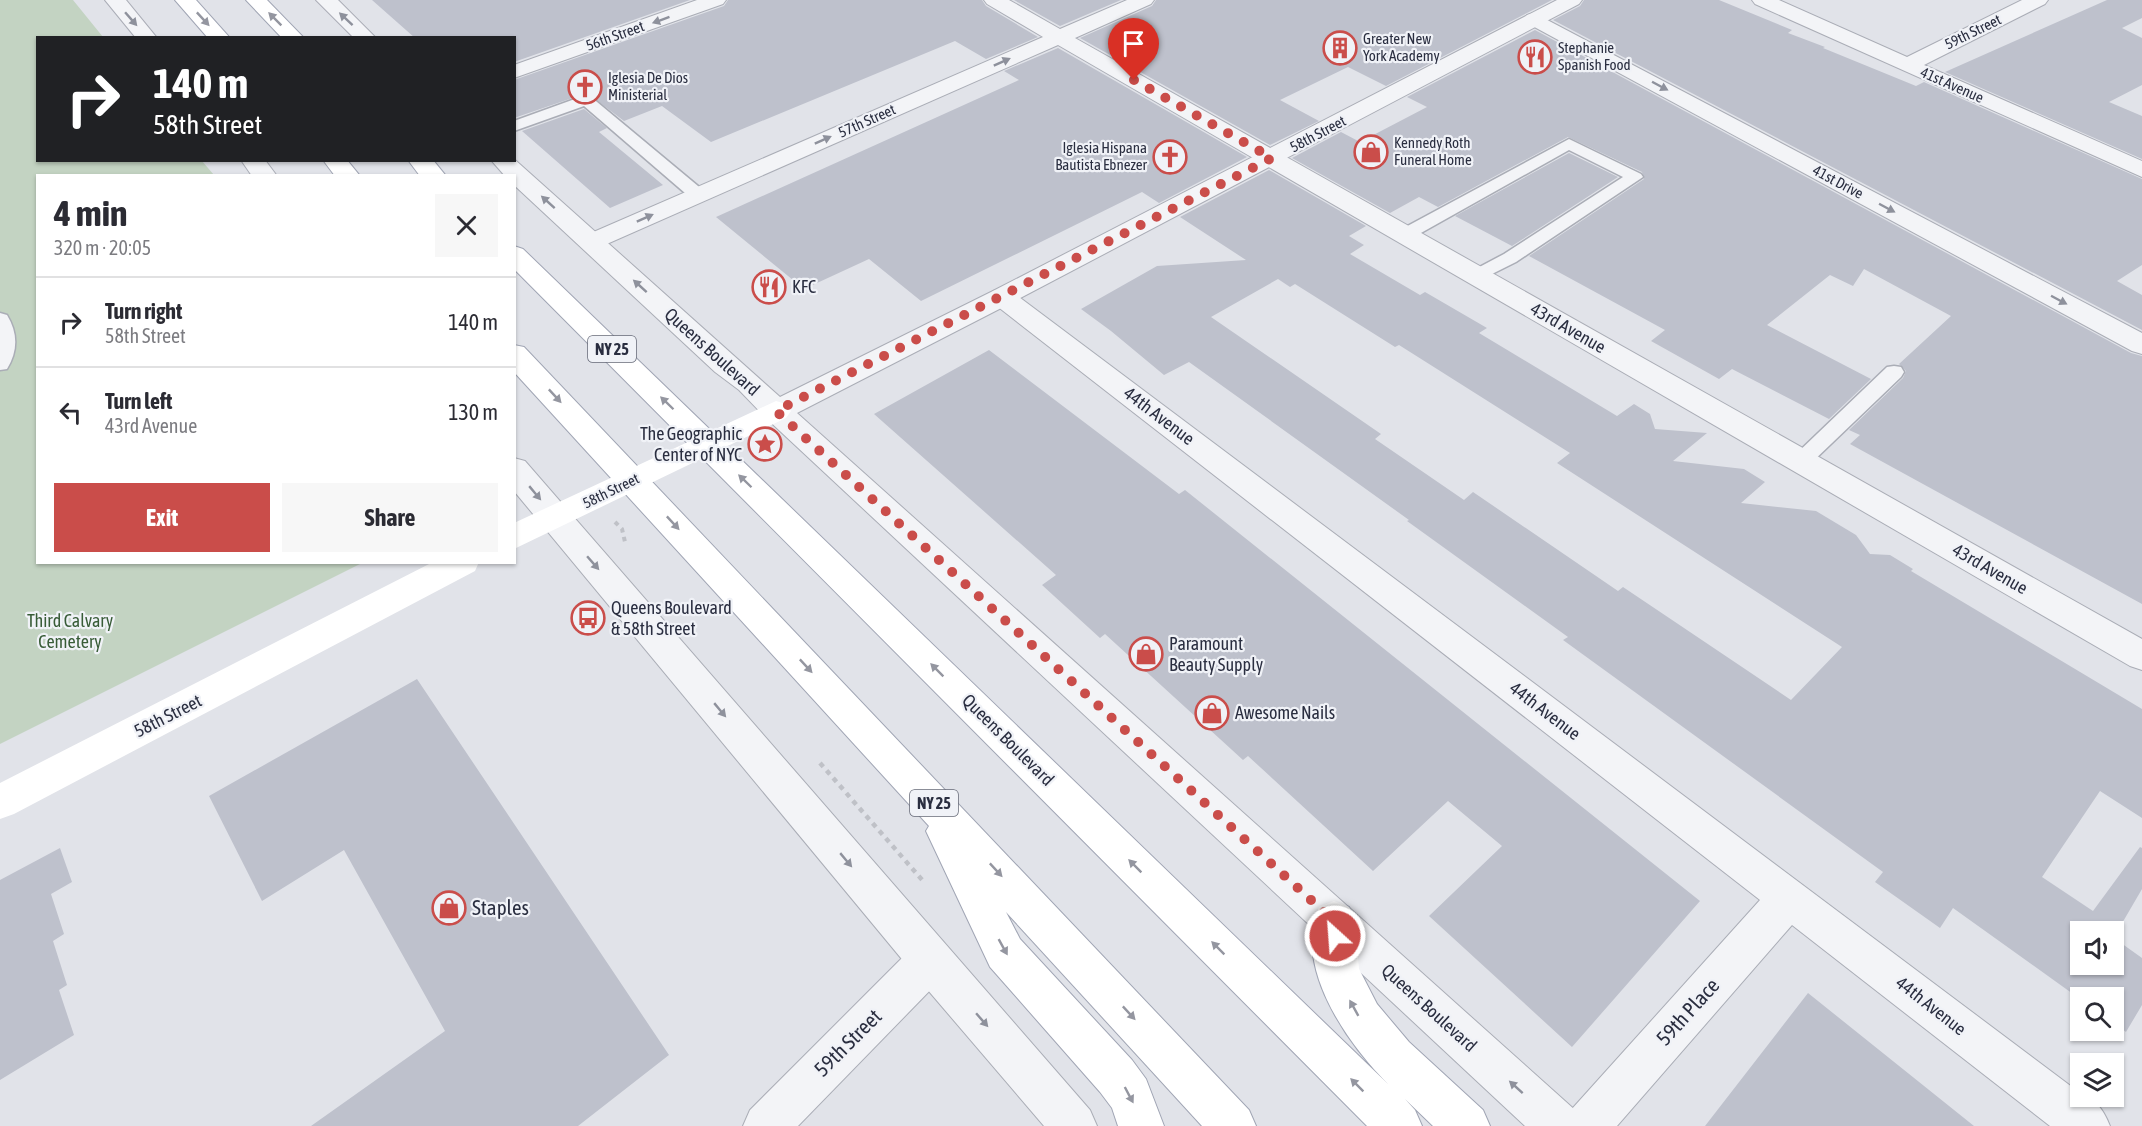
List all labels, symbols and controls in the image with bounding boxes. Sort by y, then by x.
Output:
one-way arrow [124,11,137,27]
one-way arrow [196,11,210,26]
street label: 59th Street [1942,11,2004,52]
one-way arrow [268,12,282,26]
one-way arrow [339,13,354,26]
one-way arrow [651,15,669,25]
street label: 56th Street [583,17,646,54]
pin [1108,18,1159,80]
icon: arrive [1117,27,1150,60]
building icon: Greater New York Academy [1322,30,1358,66]
place label: Greater New York Academy [1363,30,1440,64]
restaurant icon: Stephanie Spanish Food [1517,39,1553,75]
place label: Stephanie Spanish Food [1558,39,1631,73]
one-way arrow [993,57,1011,66]
text: 140 m [153,59,248,107]
icon: right [54,60,132,138]
street label: 41st Avenue [1918,63,1987,106]
church icon: Iglesia De Dios Ministerial [567,69,603,105]
place label: Iglesia De Dios Ministerial [608,69,688,103]
one-way arrow [1652,81,1669,91]
street label: 57th Street [836,100,898,141]
text: 58th Street [153,109,262,140]
street label: 58th Street [1287,112,1349,155]
shop icon: Kennedy Roth Funeral Home [1353,134,1389,170]
place label: Kennedy Roth Funeral Home [1394,134,1472,168]
one-way arrow [815,135,833,145]
place label: Iglesia Hispana Bautista Ebnezer [1055,139,1148,173]
church icon: Iglesia Hispana Bautista Ebnezer [1152,139,1188,175]
street label: 41st Drive [1810,161,1867,202]
text: 4 min [54,192,128,234]
button: close [435,194,498,257]
one-way arrow [541,196,555,210]
one-way arrow [1879,203,1896,213]
one-way arrow [636,214,653,223]
text: 320 m · 20:05 [54,236,151,259]
restaurant icon: KFC [751,269,787,305]
place label: KFC [792,276,816,297]
one-way arrow [632,279,647,293]
one-way arrow [2051,295,2068,305]
text: Turn right [105,298,182,324]
street label: 43rd Avenue [1527,298,1609,357]
street label: Queens Boulevard [660,303,764,400]
icon: right [54,306,87,339]
text: 140 m [448,309,498,335]
text: 58th Street [105,324,186,347]
road number: NY 25 [588,336,636,362]
street label: 44th Avenue [1120,382,1199,449]
text: Turn left [105,388,172,414]
one-way arrow [547,389,561,403]
icon: left [54,396,87,429]
one-way arrow [659,396,674,410]
text: 130 m [448,399,498,425]
text: 43rd Avenue [105,414,197,437]
place label: The Geographic Center of NYC [640,423,742,465]
place icon: The Geographic Center of NYC [747,426,783,462]
street label: 58th Street [580,470,642,511]
one-way arrow [738,474,753,488]
button: Exit [54,483,270,552]
button: Share [282,483,498,552]
one-way arrow [528,485,541,500]
one-way arrow [666,516,680,531]
street label: 43rd Avenue [1949,539,2031,598]
one-way arrow [586,555,599,570]
place label: Queens Boulevard & 58th Street [611,597,732,639]
bus stop icon: Queens Boulevard & 58th Street [570,600,606,636]
park label: Third Calvary Cemetery [27,610,113,652]
place label: Paramount Beauty Supply [1169,633,1263,675]
shop icon: Paramount Beauty Supply [1128,636,1164,672]
one-way arrow [799,658,812,673]
one-way arrow [930,663,944,677]
street label: 44th Avenue [1506,677,1585,744]
street label: 58th Street [131,690,205,741]
street label: Queens Boulevard [958,690,1058,790]
shop icon: Awesome Nails [1194,695,1230,731]
one-way arrow [713,702,726,717]
place label: Awesome Nails [1235,702,1335,723]
road number: NY 25 [910,790,958,816]
one-way arrow [839,852,852,868]
one-way arrow [1129,859,1143,873]
one-way arrow [989,863,1003,878]
shop icon: Staples [431,890,467,926]
place label: Staples [472,895,529,919]
position arrow [1303,904,1367,968]
map controls [2070,921,2124,1107]
button: sound [2070,921,2124,975]
one-way arrow [998,939,1008,956]
one-way arrow [1212,941,1226,955]
street label: Queens Boulevard [1377,959,1481,1056]
street label: 44th Avenue [1892,972,1971,1039]
street label: 59th Place [1651,973,1724,1050]
button: search [2070,987,2124,1041]
one-way arrow [1349,999,1359,1016]
street label: 59th Street [809,1004,886,1081]
one-way arrow [1121,1006,1135,1020]
one-way arrow [975,1012,988,1027]
button: layers [2070,1053,2124,1107]
one-way arrow [1350,1078,1364,1092]
one-way arrow [1509,1081,1524,1094]
one-way arrow [1123,1086,1133,1104]

